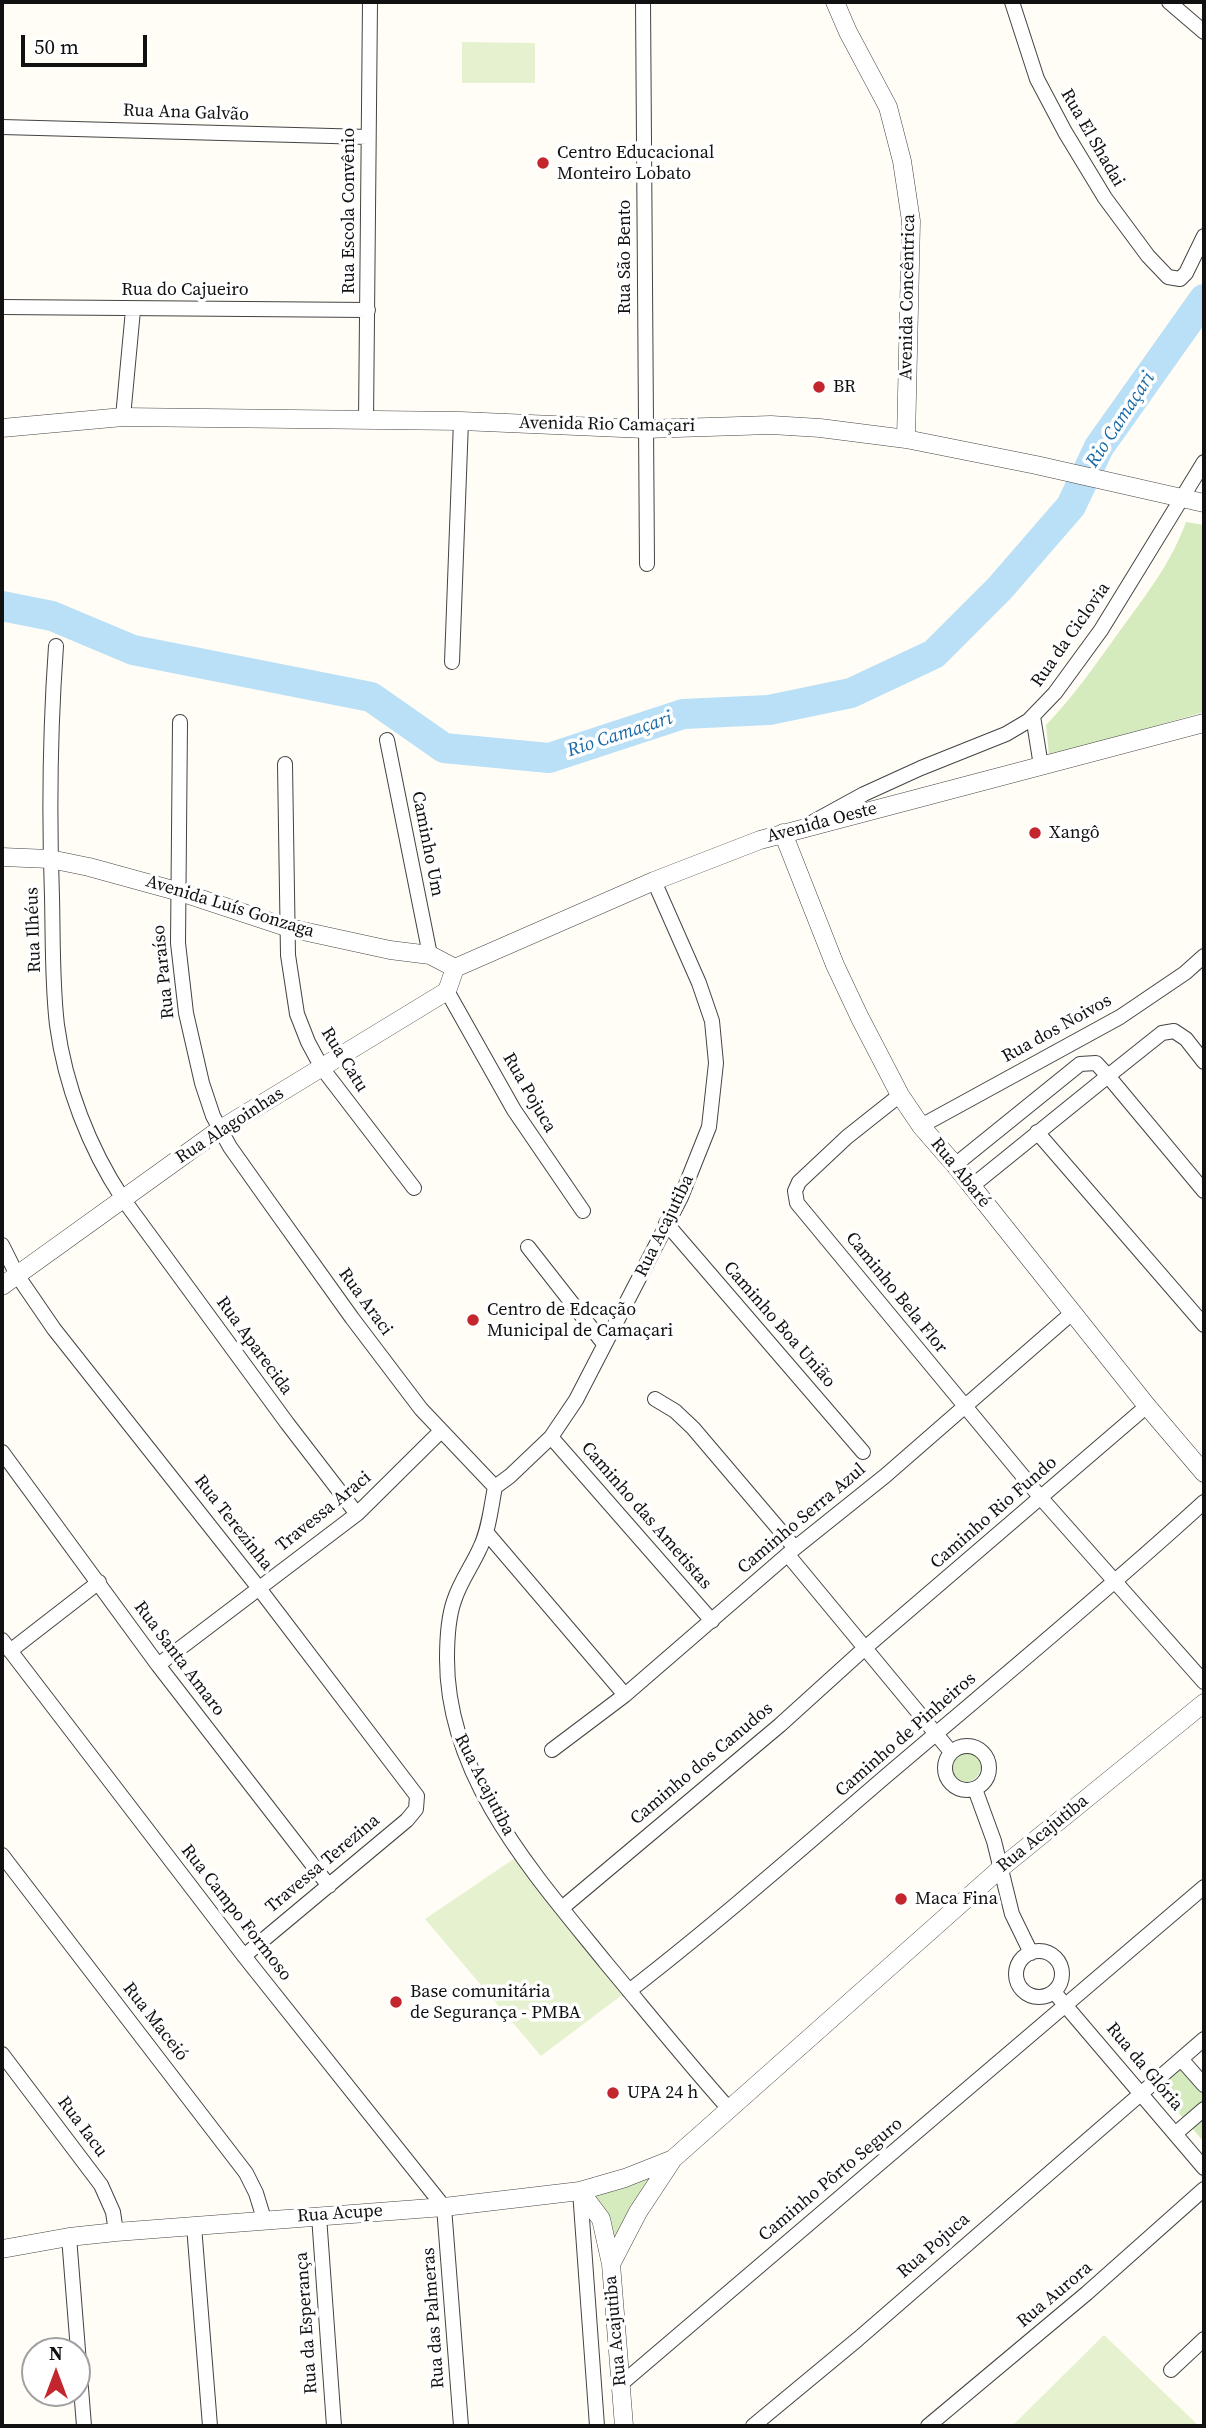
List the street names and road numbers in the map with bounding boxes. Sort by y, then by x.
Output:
street label: Rua El Shadai [1055,85,1129,191]
street label: Rua Ana Galvão [123,100,249,126]
street label: Rua Escola Convênio [338,128,360,294]
street label: Rua São Bento [614,200,636,314]
street label: Avenida Concêntrica [896,214,920,380]
street label: Rua do Cajueiro [121,279,249,301]
street label: Avenida Rio Camaçari [519,413,695,437]
street label: Rua da Ciclovia [1027,578,1115,692]
street label: Caminho Um [406,790,448,898]
street label: Avenida Oeste [765,798,879,848]
street label: Avenida Luís Gonzaga [143,871,317,943]
street label: Rua Ilhéus [22,887,46,973]
street label: Rua Paraíso [148,924,180,1020]
street label: Rua dos Noivos [998,990,1116,1068]
street label: Rua Catu [316,1024,372,1096]
street label: Rua Pojuca [497,1049,561,1137]
street label: Rua Alagoinhas [172,1083,288,1169]
street label: Rua Abaré [925,1134,995,1212]
street label: Rua Acajutiba [631,1171,699,1281]
street label: Caminho Bela Flor [840,1228,952,1358]
street label: Caminho Boa União [718,1257,840,1393]
street label: Rua Araci [333,1264,397,1340]
street label: Rua Aparecida [211,1293,297,1399]
street label: Caminho das Ametistas [576,1438,716,1594]
street label: Caminho Rio Fundo [926,1452,1062,1574]
street label: Caminho Serra Azul [734,1459,870,1579]
street label: Travessa Araci [272,1467,376,1557]
street label: Rua Terezinha [189,1471,277,1575]
street label: Rua Santa Amaro [129,1597,229,1721]
street label: Caminho de Pinheiros [831,1668,981,1802]
street label: Caminho dos Canudos [626,1698,778,1830]
street label: Rua Acajutiba [449,1731,519,1839]
street label: Rua Acajutiba [993,1791,1093,1877]
street label: Travessa Terezina [261,1810,385,1918]
street label: Rua Campo Formoso [176,1840,296,1986]
street label: Rua Maceió [118,1978,192,2066]
street label: Rua da Glória [1101,2019,1187,2115]
street label: Rua Iacu [52,2092,112,2162]
street label: Caminho Pôrto Seguro [755,2113,907,2247]
street label: Rua Acupe [296,2200,384,2228]
street label: Rua Pojuca [893,2209,975,2283]
street label: Rua das Palmeras [418,2247,450,2389]
street label: Rua da Esperança [291,2251,323,2395]
street label: Rua Aurora [1013,2257,1097,2333]
street label: Rua Acajutiba [600,2275,632,2387]

